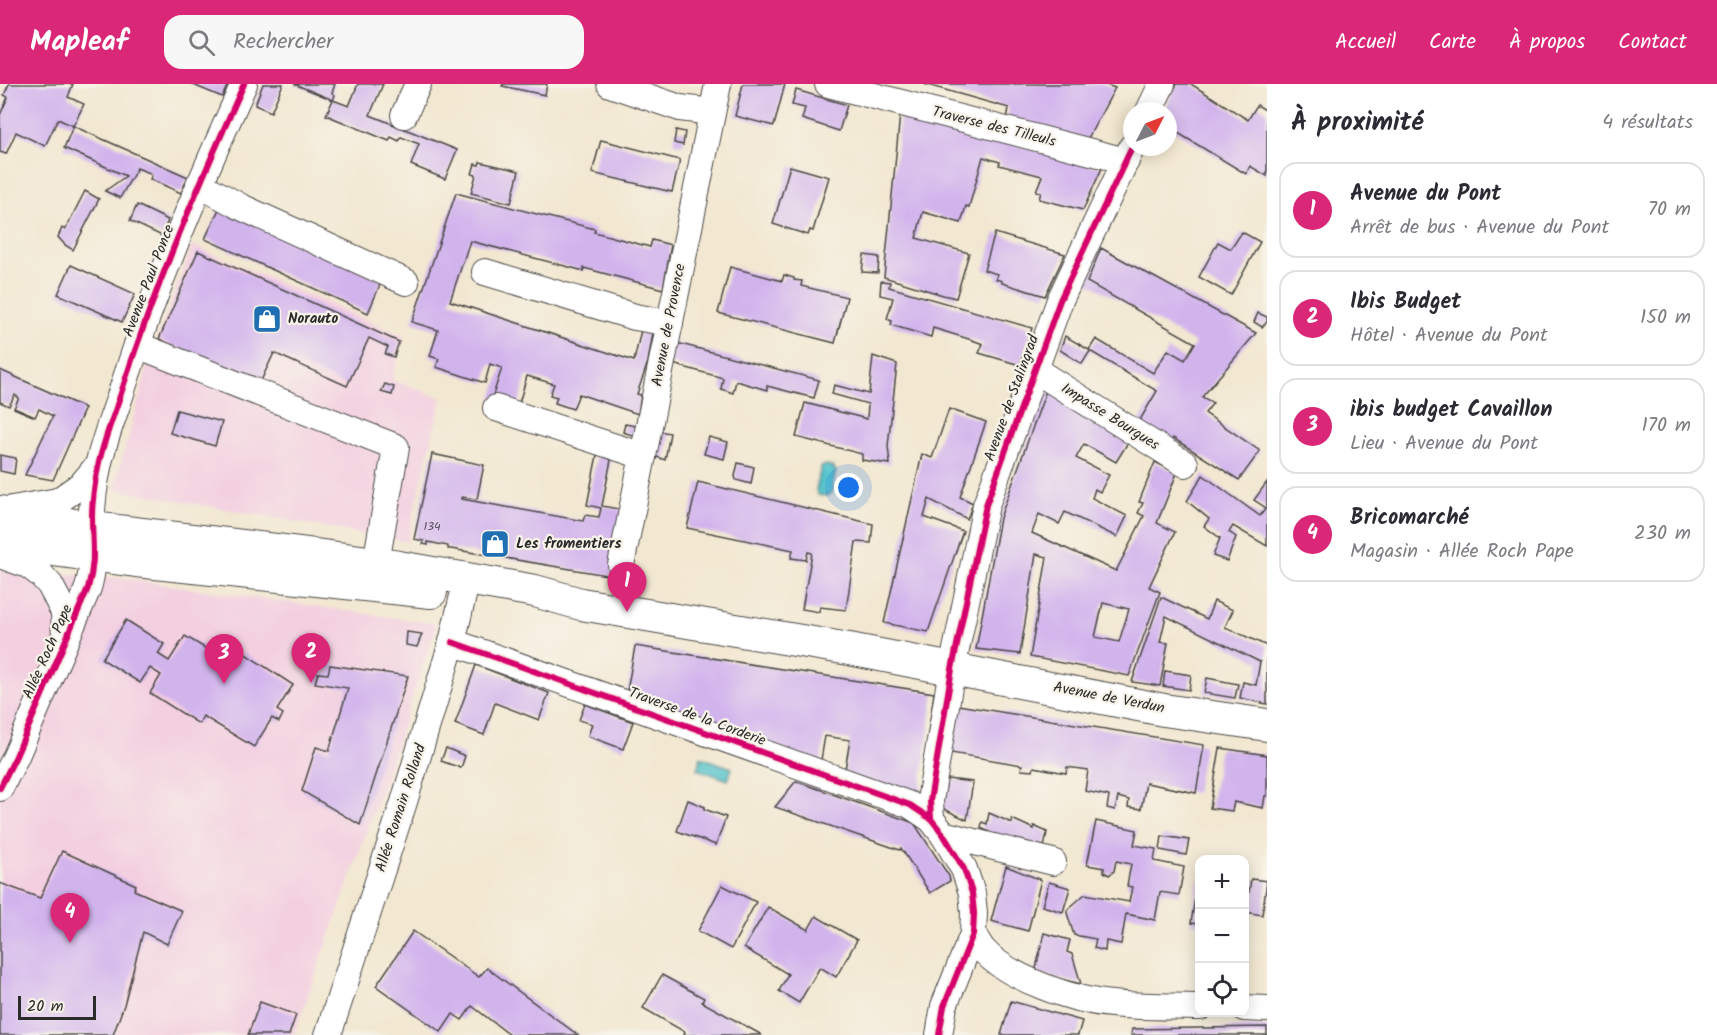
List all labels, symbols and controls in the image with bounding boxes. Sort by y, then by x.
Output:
search box [164,15,584,69]
text: Mapleaf [30,20,128,65]
text: Rechercher [233,25,333,60]
icon: search [185,26,218,59]
text: Accueil [1335,26,1396,59]
text: Carte [1429,26,1476,59]
text: À propos [1509,26,1585,59]
text: Contact [1618,26,1687,59]
street label: Traverse des Tilleuls [930,100,1059,154]
north arrow [1123,102,1177,156]
text: À proximité [1291,102,1423,144]
text: 4 résultats [1602,107,1693,139]
text: Avenue du Pont [1350,177,1501,212]
text: 1 [1309,194,1316,226]
text: 70 m [1648,194,1691,226]
text: Arrêt de bus · Avenue du Pont [1350,212,1609,244]
street label: Avenue Paul Ponce [117,221,182,341]
street label: Avenue de Provence [645,261,693,389]
text: Ibis Budget [1350,285,1461,320]
text: 2 [1307,302,1318,334]
text: 150 m [1640,302,1691,334]
shop icon: Norauto [251,303,283,335]
place label: Norauto [288,307,338,331]
text: Hôtel · Avenue du Pont [1350,320,1548,352]
street label: Avenue de Stalingrad [978,331,1046,465]
street label: Impasse Bourgues [1056,377,1165,457]
text: ibis budget Cavaillon [1350,393,1552,428]
text: 3 [1307,410,1318,442]
text: 170 m [1642,410,1691,442]
text: Lieu · Avenue du Pont [1350,428,1538,460]
your location [834,473,863,502]
text: Bricomarché [1350,501,1469,536]
house number: 134 [423,517,441,536]
text: 4 [1307,518,1318,550]
text: 230 m [1634,518,1691,550]
shop icon: Les fromentiers [479,528,511,560]
place label: Les fromentiers [516,532,621,556]
text: Magasin · Allée Roch Pape [1350,536,1574,568]
pin: 1 [608,562,646,612]
street label: Allée Roch Pape [16,601,80,703]
pin: 3 [204,634,244,684]
pin: 2 [292,634,330,683]
street label: Avenue de Verdun [1051,675,1167,721]
street label: Traverse de la Corderie [625,681,769,753]
street label: Allée Romain Rolland [369,740,433,875]
map controls [1195,855,1249,1017]
button: + [1195,855,1249,909]
pin: 4 [50,894,90,943]
button: − [1195,909,1249,963]
button: locate [1195,963,1249,1017]
scale bar [18,993,96,1020]
text: 20 m [27,994,63,1019]

